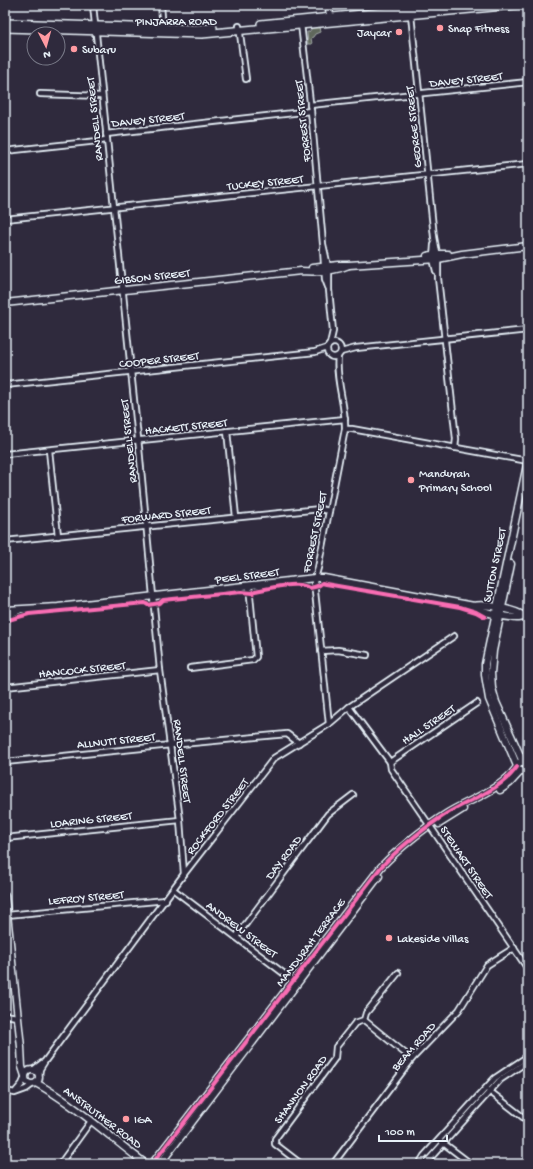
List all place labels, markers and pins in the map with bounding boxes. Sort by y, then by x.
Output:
marker: Snap Fitness [435,23,445,33]
place label: Snap Fitness [448,23,510,37]
place label: Jaycar [357,27,393,41]
marker: Jaycar [394,27,404,37]
marker: Subaru [69,44,79,54]
place label: Subaru [82,44,116,58]
place label: Mandurah Primary School [418,468,492,496]
marker: Mandurah Primary School [406,475,416,485]
marker: Lakeside Villas [384,933,394,943]
place label: Lakeside Villas [397,933,469,947]
marker: IGA [121,1114,131,1124]
place label: IGA [134,1114,152,1128]

